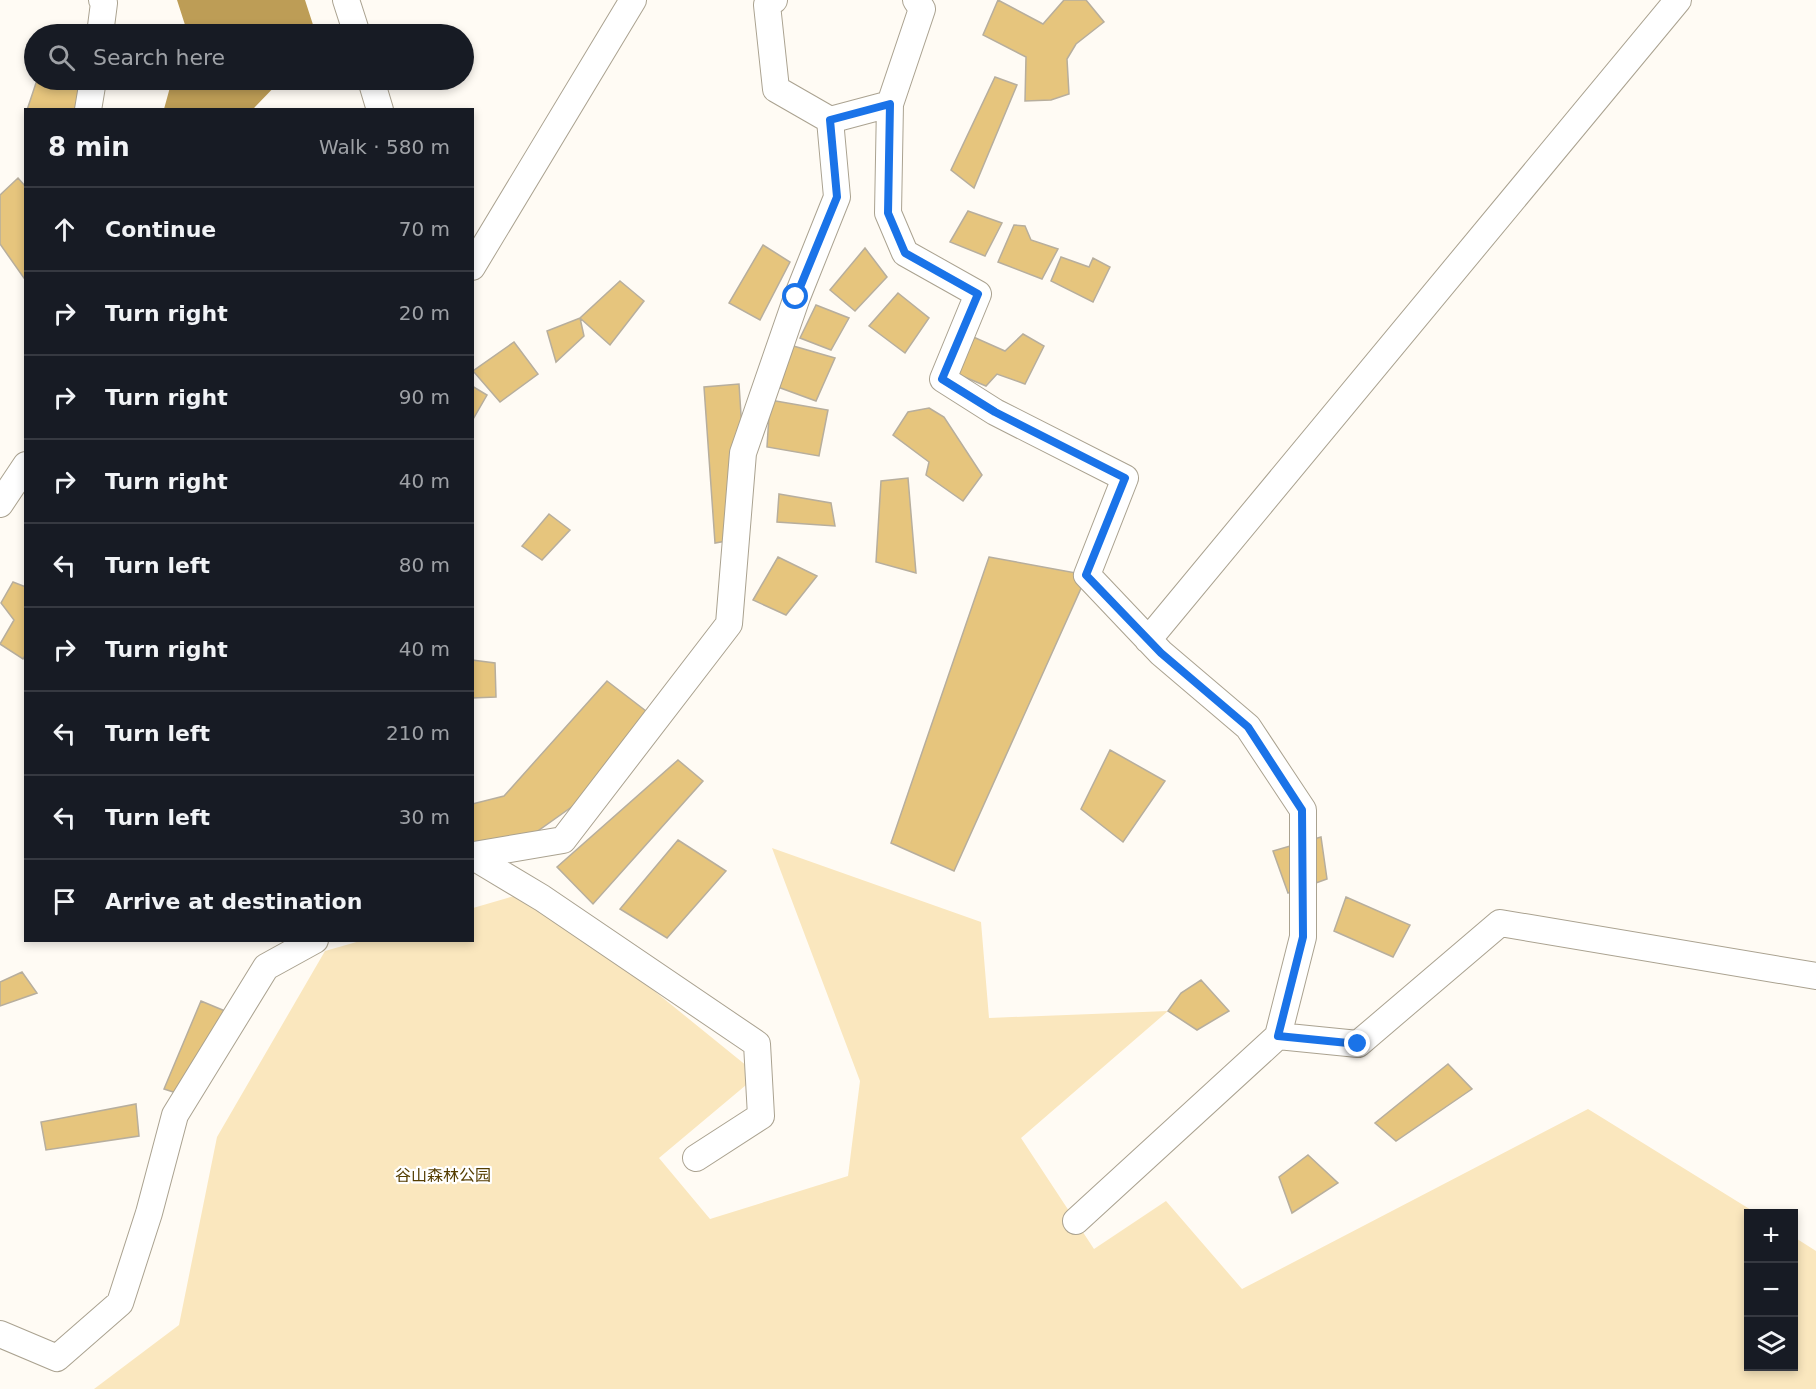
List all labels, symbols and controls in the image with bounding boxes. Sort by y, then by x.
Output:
search box [24,24,474,90]
icon: search [45,41,78,74]
text: Search here [93,45,225,70]
text: 8 min [48,132,130,162]
text: Walk · 580 m [319,135,450,159]
icon: ahead [48,213,81,246]
text: Continue [105,217,216,242]
text: 70 m [399,217,450,241]
route start [782,283,808,309]
icon: right [48,297,81,330]
text: Turn right [105,301,228,326]
text: 20 m [399,301,450,325]
icon: right [48,381,81,414]
text: Turn right [105,385,228,410]
text: 90 m [399,385,450,409]
icon: right [48,465,81,498]
text: Turn right [105,469,228,494]
text: 40 m [399,469,450,493]
icon: left [48,549,81,582]
text: Turn left [105,553,210,578]
text: 80 m [399,553,450,577]
icon: right [48,633,81,666]
text: Turn right [105,637,228,662]
text: 40 m [399,637,450,661]
icon: left [48,717,81,750]
text: Turn left [105,721,210,746]
text: 210 m [386,721,450,745]
icon: left [48,801,81,834]
text: Turn left [105,805,210,830]
text: 30 m [399,805,450,829]
icon: arrive [48,885,81,918]
text: Arrive at destination [105,889,362,914]
route end [1344,1030,1370,1056]
park label: 谷山森林公园 [395,1166,491,1185]
map controls [1744,1209,1798,1371]
button: + [1744,1209,1798,1263]
button: − [1744,1263,1798,1317]
button: layers [1744,1317,1798,1371]

